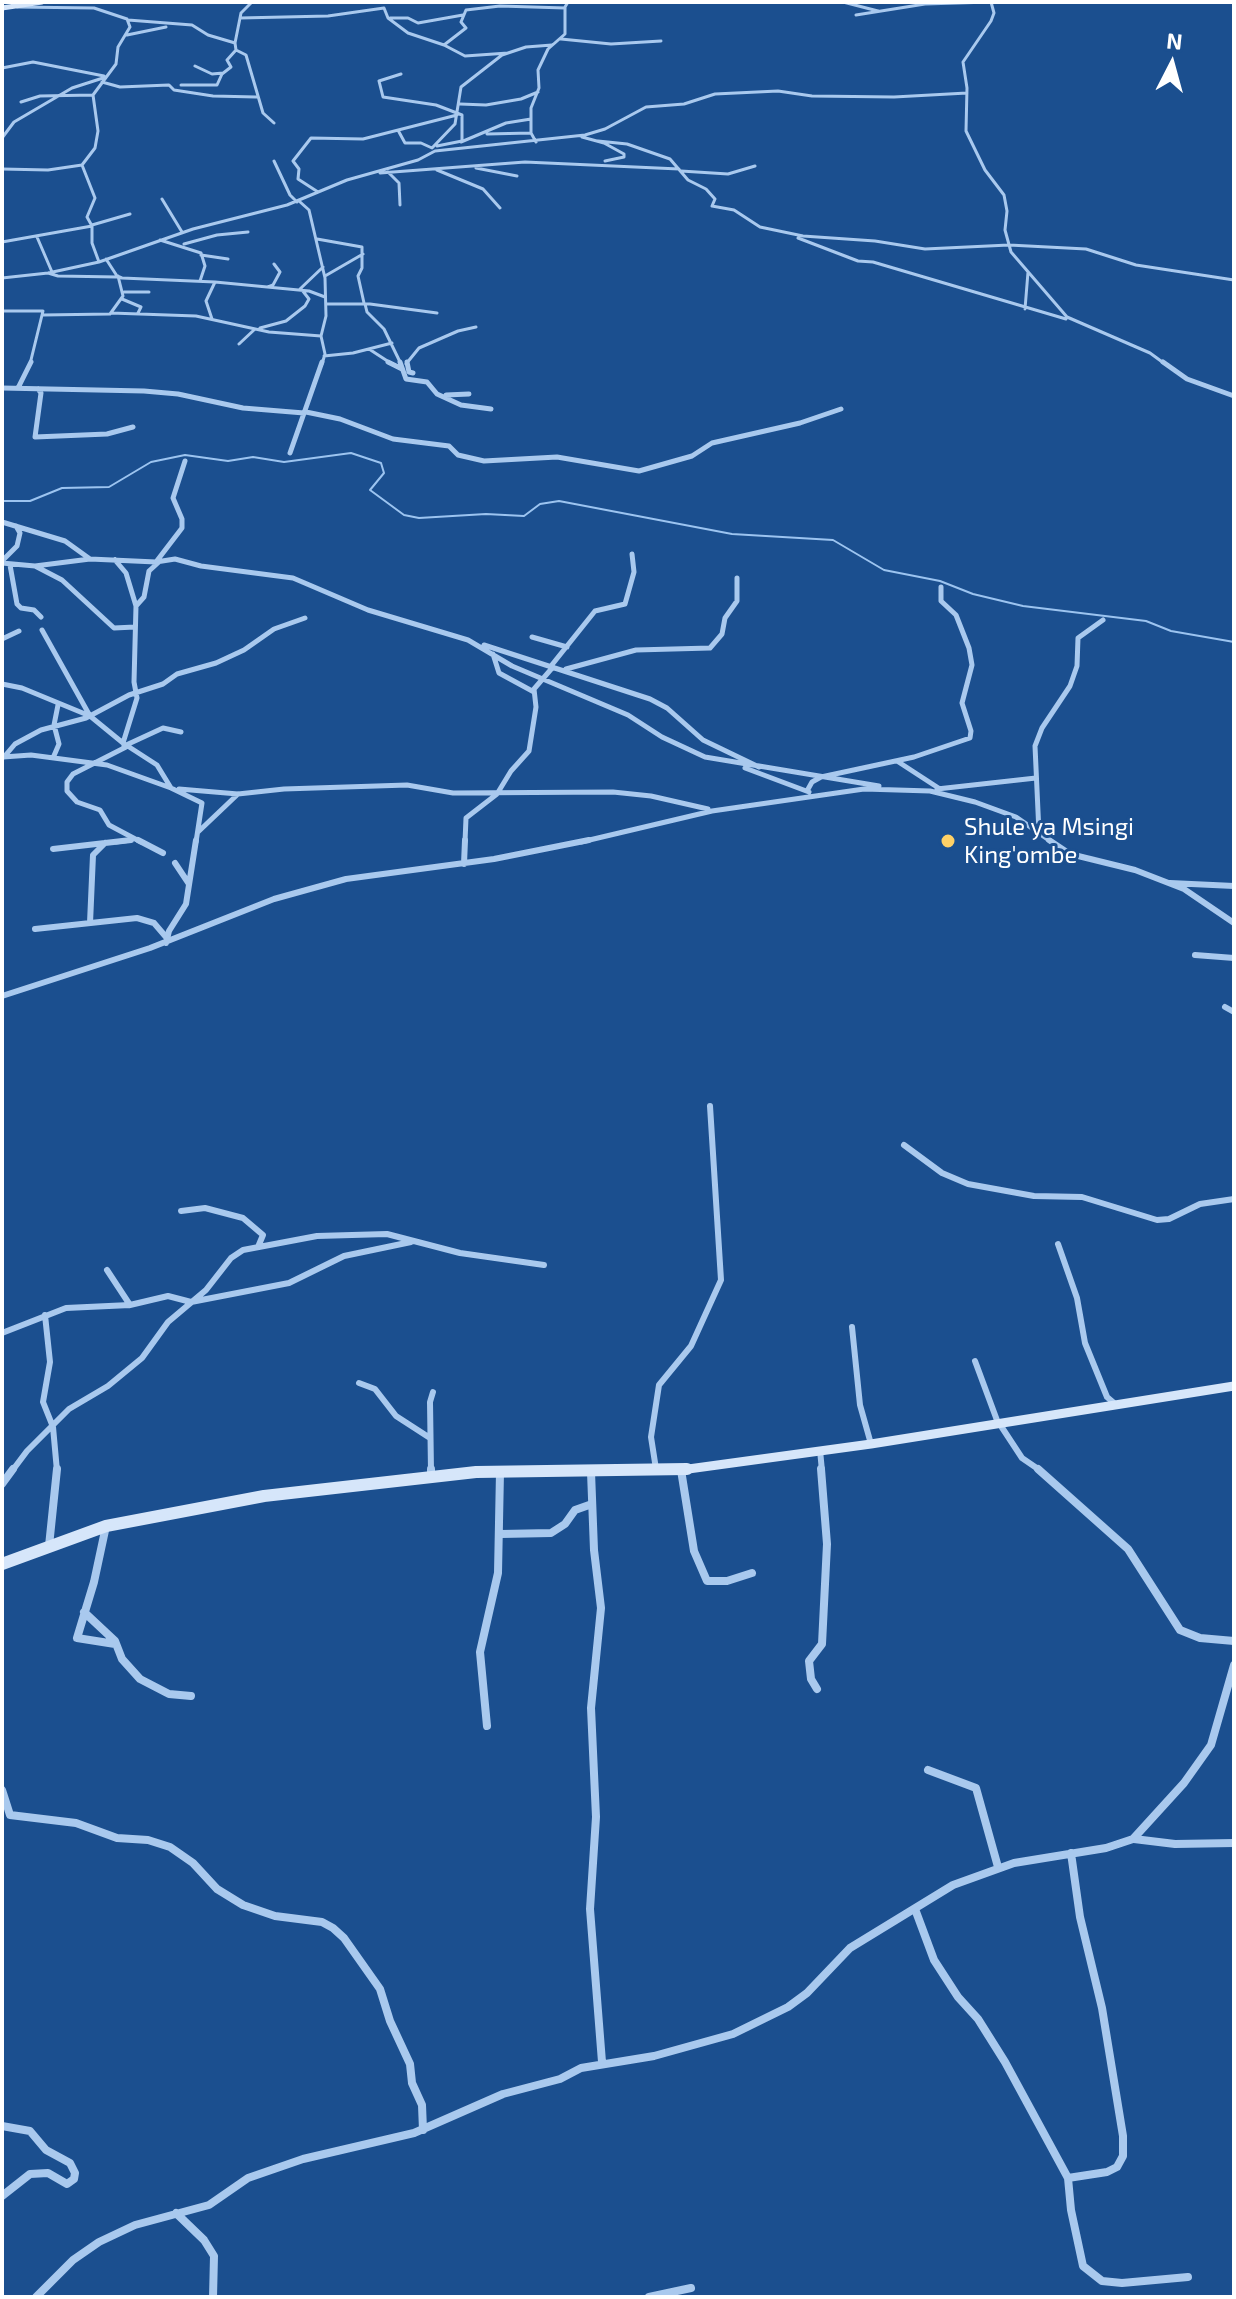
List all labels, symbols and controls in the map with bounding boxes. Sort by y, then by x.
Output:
north arrow [1132,24,1212,104]
text: N [1165,26,1184,54]
place label: Shule ya Msingi King'ombe [964,813,1134,869]
marker: Shule ya Msingi King'ombe [939,832,957,850]

